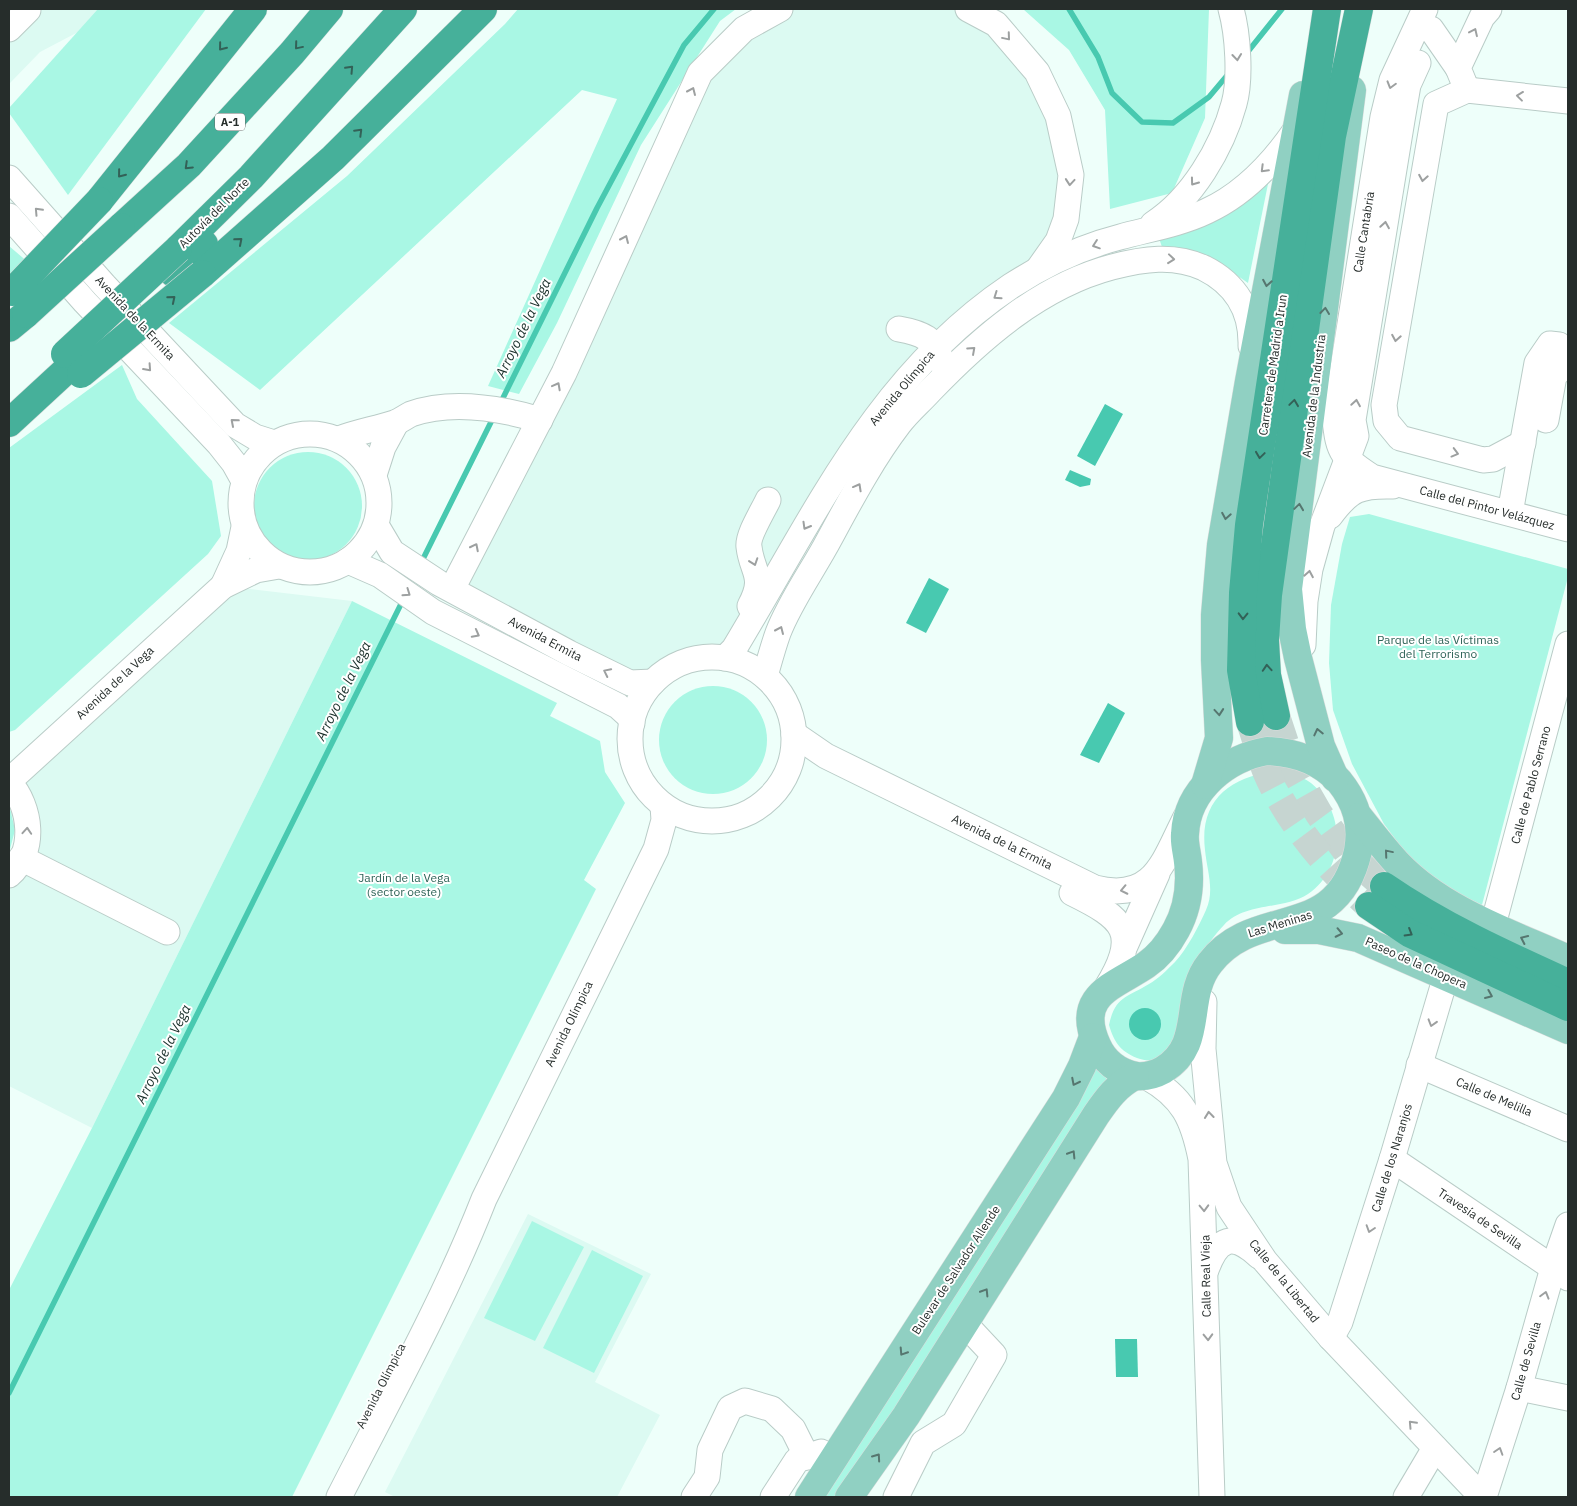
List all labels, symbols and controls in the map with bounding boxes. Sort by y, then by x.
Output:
one-way arrow [1468,29,1478,38]
one-way arrow [1001,31,1010,40]
one-way arrow [220,41,228,50]
one-way arrow [294,41,303,50]
one-way arrow [1231,53,1242,61]
one-way arrow [344,65,353,74]
one-way arrow [1387,81,1397,89]
one-way arrow [686,87,696,96]
one-way arrow [1516,91,1524,102]
road number: A-1 [215,114,245,130]
one-way arrow [353,129,362,138]
one-way arrow [185,160,194,169]
one-way arrow [1261,164,1270,173]
one-way arrow [118,168,126,177]
street label: Autovía del Norte [175,174,252,251]
one-way arrow [1419,174,1429,182]
one-way arrow [1192,176,1200,185]
one-way arrow [1064,178,1075,186]
street label: Calle Cantabria [1350,190,1377,274]
one-way arrow [35,208,44,217]
one-way arrow [1379,221,1390,229]
one-way arrow [619,235,630,244]
one-way arrow [233,238,242,247]
one-way arrow [1092,239,1101,249]
one-way arrow [1167,253,1175,264]
street label: Avenida de la Ermita [92,272,179,364]
water label: Arroyo de la Vega [491,276,555,381]
one-way arrow [1262,278,1272,287]
one-way arrow [994,290,1003,299]
street label: Carretera de Madrid a Irun [1255,293,1290,436]
one-way arrow [166,296,175,304]
one-way arrow [1319,307,1330,315]
street label: Avenida de la Industria [1299,333,1329,458]
one-way arrow [1391,334,1401,342]
street label: Avenida Olímpica [866,347,938,428]
one-way arrow [967,347,976,356]
one-way arrow [142,363,151,372]
one-way arrow [551,383,561,392]
one-way arrow [1288,398,1299,406]
one-way arrow [1350,399,1361,407]
one-way arrow [230,419,239,428]
one-way arrow [1450,447,1458,457]
one-way arrow [1255,451,1265,459]
street label: Calle del Pintor Velázquez [1418,482,1557,533]
one-way arrow [851,483,861,492]
one-way arrow [1294,502,1304,511]
one-way arrow [1221,511,1231,520]
one-way arrow [802,521,812,530]
one-way arrow [469,543,479,552]
one-way arrow [748,557,758,565]
one-way arrow [1304,570,1314,579]
one-way arrow [401,587,411,596]
street label: Avenida Ermita [506,613,585,665]
one-way arrow [1238,613,1248,621]
one-way arrow [774,626,784,635]
one-way arrow [471,628,480,638]
park label: Parque de las Víctimas del Terrorismo [1377,632,1499,661]
water label: Arroyo de la Vega [311,639,375,744]
street label: Avenida de la Vega [73,642,157,723]
one-way arrow [1261,664,1272,672]
one-way arrow [603,668,612,678]
one-way arrow [1213,709,1224,717]
street label: Calle de Pablo Serrano [1508,724,1554,846]
one-way arrow [1313,728,1324,737]
street label: Avenida de la Ermita [949,811,1056,873]
one-way arrow [22,827,33,835]
one-way arrow [1385,849,1394,858]
park label: Jardín de la Vega (sector oeste) [358,870,450,899]
one-way arrow [1119,884,1128,895]
street label: Las Meninas [1246,907,1314,940]
one-way arrow [1404,927,1413,937]
one-way arrow [1335,928,1344,938]
street label: Paseo de la Chopera [1363,933,1470,992]
one-way arrow [1520,935,1529,945]
street label: Avenida Olímpica [541,978,596,1069]
one-way arrow [1484,989,1493,1000]
water label: Arroyo de la Vega [131,1002,195,1107]
one-way arrow [1428,1018,1438,1027]
street label: Calle de Melilla [1454,1074,1535,1120]
one-way arrow [1071,1076,1081,1085]
street label: Calle de los Naranjos [1368,1102,1415,1214]
one-way arrow [1204,1110,1215,1118]
one-way arrow [1065,1151,1075,1160]
street label: Travesía de Sevilla [1435,1185,1526,1253]
street label: Bulevar de Salvador Allende [908,1202,1003,1337]
one-way arrow [1199,1204,1210,1212]
one-way arrow [1366,1224,1376,1233]
street label: Calle Real Vieja [1197,1234,1214,1317]
street label: Calle de la Libertad [1246,1236,1323,1326]
one-way arrow [979,1288,988,1297]
one-way arrow [1540,1291,1550,1300]
street label: Calle de Sevilla [1507,1319,1544,1402]
one-way arrow [1203,1334,1213,1342]
street label: Avenida Olímpica [353,1340,409,1431]
one-way arrow [900,1346,909,1355]
one-way arrow [1409,1421,1418,1430]
one-way arrow [1494,1447,1504,1455]
one-way arrow [871,1454,880,1463]

